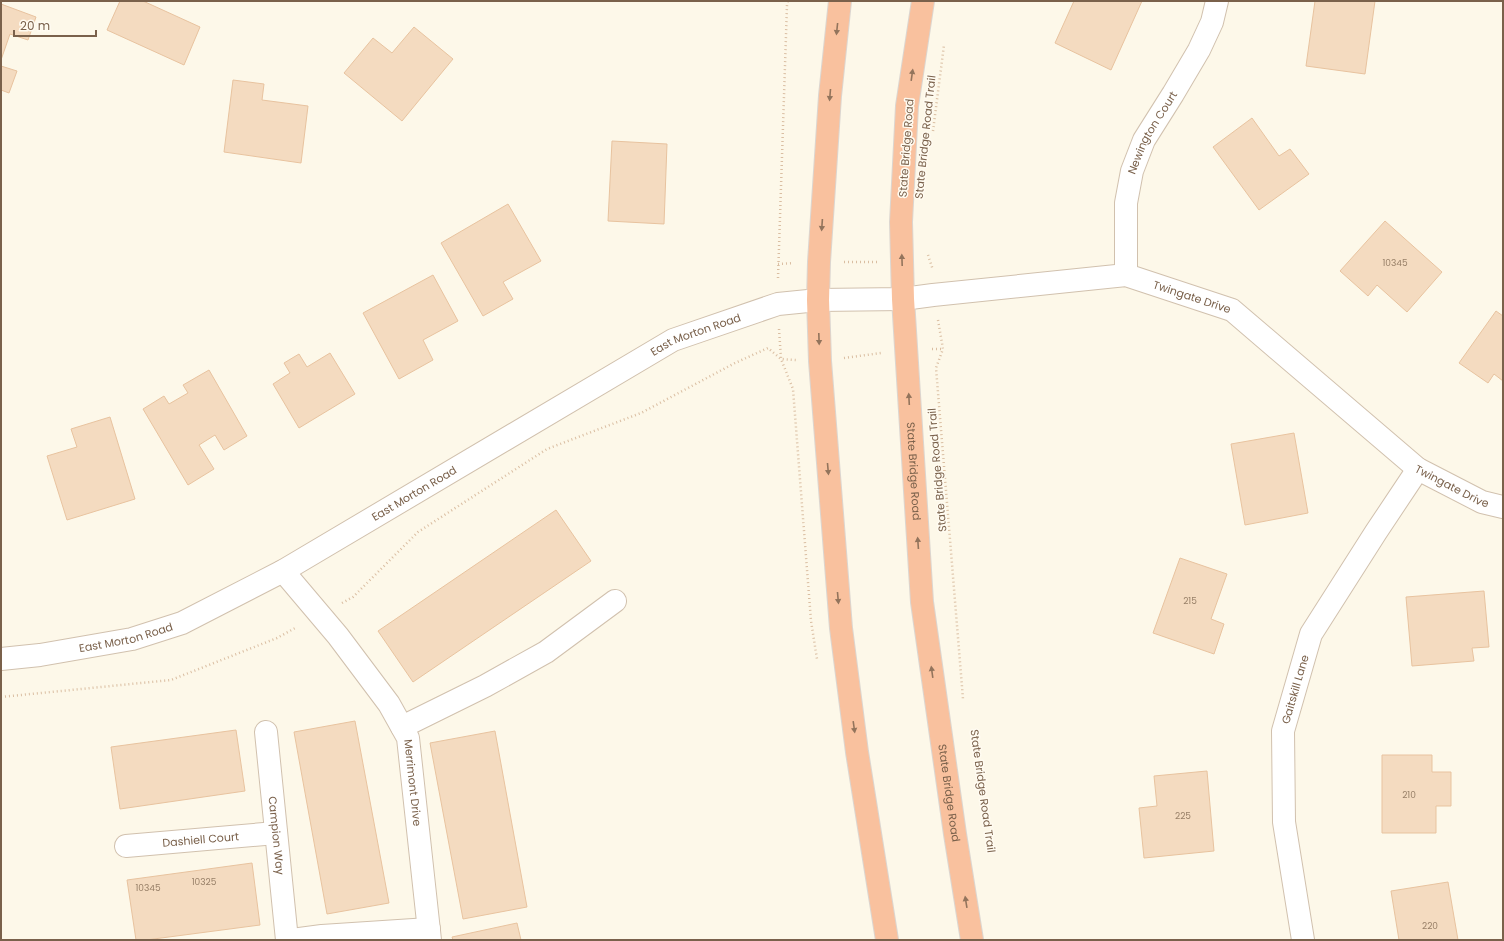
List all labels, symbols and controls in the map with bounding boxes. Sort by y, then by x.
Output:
scale bar [14,12,96,38]
text: 20 m [20,17,50,34]
one-way arrow [833,23,840,35]
one-way arrow [909,68,915,81]
street label: State Bridge Road Trail [911,74,939,200]
street label: Newington Court [1124,88,1181,177]
one-way arrow [827,89,834,101]
street label: State Bridge Road [895,98,917,198]
one-way arrow [818,219,825,231]
one-way arrow [899,254,906,266]
house number: 10345 [1382,257,1408,269]
street label: Twingate Drive [1151,277,1233,317]
street label: East Morton Road [647,309,743,360]
one-way arrow [816,333,822,346]
one-way arrow [906,393,913,405]
street label: State Bridge Road Trail [924,407,950,533]
street label: State Bridge Road [903,422,925,521]
street label: Twingate Drive [1412,461,1491,511]
street label: East Morton Road [369,462,459,525]
one-way arrow [824,463,831,475]
one-way arrow [915,537,922,549]
one-way arrow [835,592,842,604]
house number: 215 [1183,595,1197,607]
street label: East Morton Road [78,618,175,656]
street label: Gaitskill Lane [1277,653,1313,726]
one-way arrow [929,666,935,678]
one-way arrow [851,721,857,733]
street label: State Bridge Road Trail [966,728,1000,854]
street label: Merrimont Drive [400,738,426,827]
street label: State Bridge Road [934,743,964,843]
house number: 210 [1402,789,1416,801]
street label: Campion Way [265,795,288,876]
house number: 225 [1175,810,1191,822]
street label: Dashiell Court [162,828,240,851]
house number: 10325 [192,876,217,888]
house number: 10345 [135,882,161,894]
one-way arrow [963,895,969,908]
house number: 220 [1422,920,1438,932]

